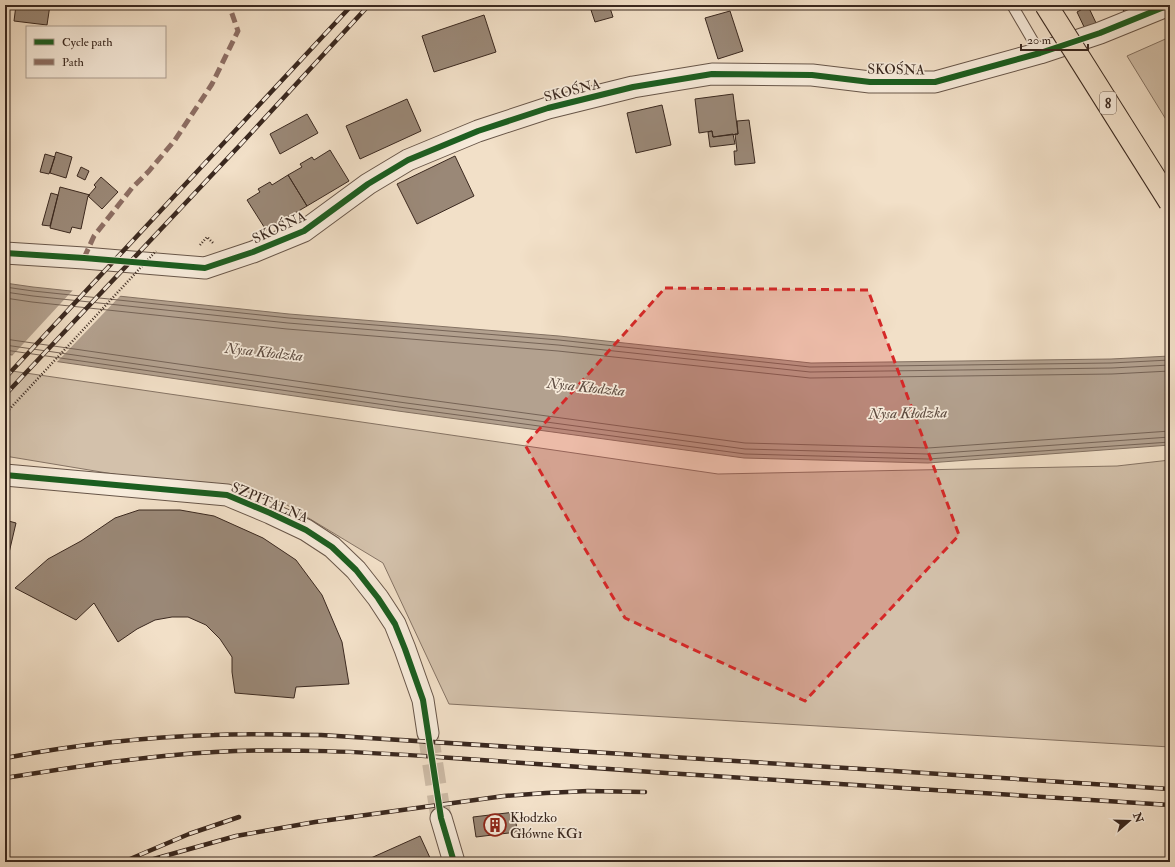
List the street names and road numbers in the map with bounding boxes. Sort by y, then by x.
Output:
street label: SKOŚNA [867,60,925,79]
street label: SKOŚNA [542,75,602,106]
road number: 8 [1100,92,1116,114]
street label: SKOŚNA [250,208,309,247]
street label: SZPITALNA [229,479,311,526]

